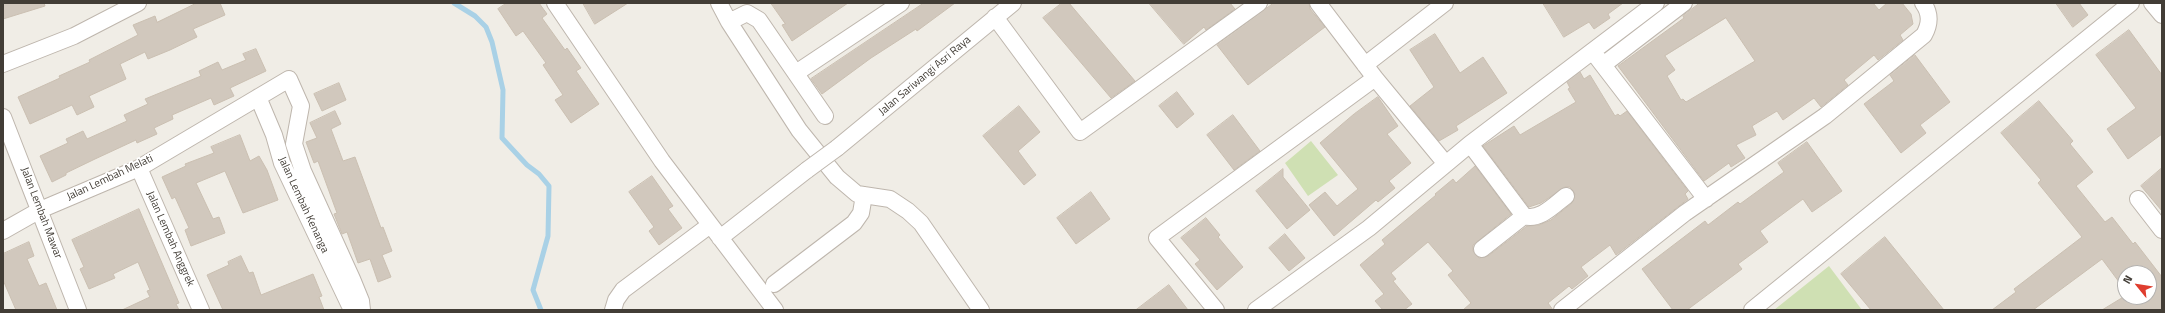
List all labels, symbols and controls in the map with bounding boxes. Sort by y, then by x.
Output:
street label: Jalan Sariwangi Asri Raya [876,34,974,118]
street label: Jalan Lembah Melati [65,152,155,204]
street label: Jalan Lembah Kenanga [275,155,331,255]
street label: Jalan Lembah Mawar [17,165,65,261]
street label: Jalan Lembah Anggrek [143,189,197,289]
north arrow [2117,265,2157,305]
text: N [2119,272,2136,287]

